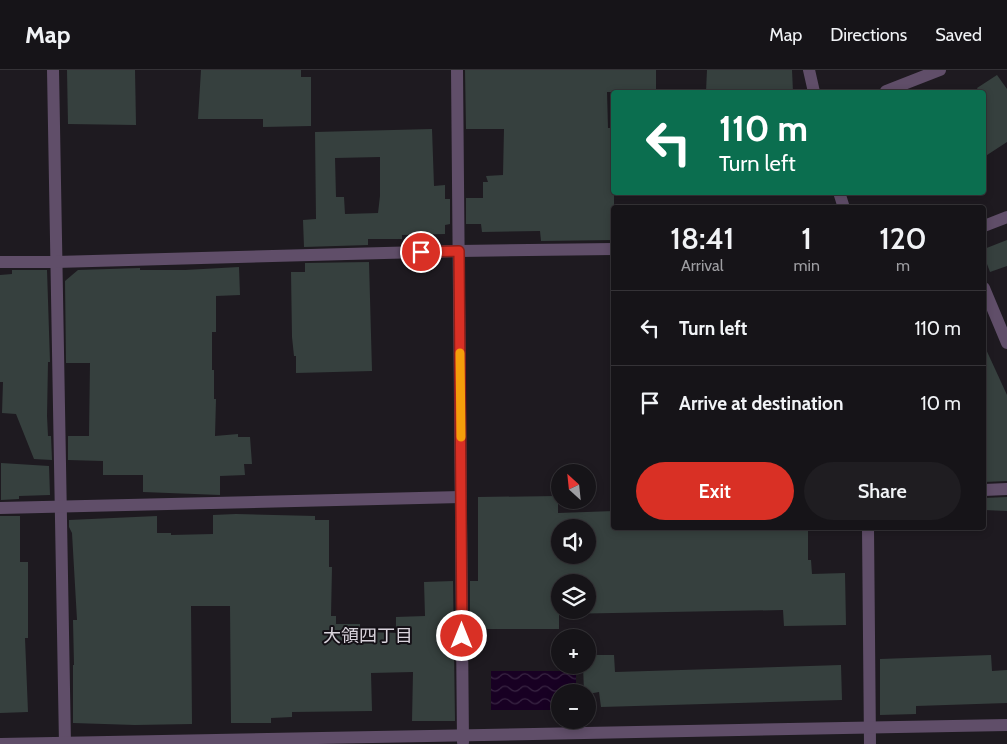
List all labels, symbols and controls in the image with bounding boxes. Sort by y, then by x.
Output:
text: Map [25,20,71,49]
text: Map [769,24,802,46]
text: Directions [830,24,907,46]
text: Saved [935,24,982,46]
text: 110 m [719,107,808,150]
icon: left [636,110,701,175]
text: Turn left [719,150,796,177]
text: 18:41 [670,220,734,257]
text: 1 [801,220,812,257]
text: 120 [879,220,927,257]
pin [400,231,442,273]
icon: arrive [407,238,435,266]
text: Arrival [681,256,724,275]
text: min [793,256,820,275]
text: m [896,256,910,275]
icon: left [636,314,664,342]
text: Turn left [679,317,747,340]
text: 110 m [914,317,961,340]
icon: arrive [636,389,664,417]
text: Arrive at destination [679,392,843,415]
text: 10 m [921,392,961,415]
button: Exit [636,462,794,520]
button: Share [804,462,961,520]
north arrow [551,464,596,509]
map controls [551,464,596,729]
button: sound [551,519,596,564]
button: layers [551,574,596,619]
position arrow [435,609,487,661]
district label: 大領四丁目 [323,625,413,647]
button: + [551,629,596,674]
button: − [551,684,596,729]

